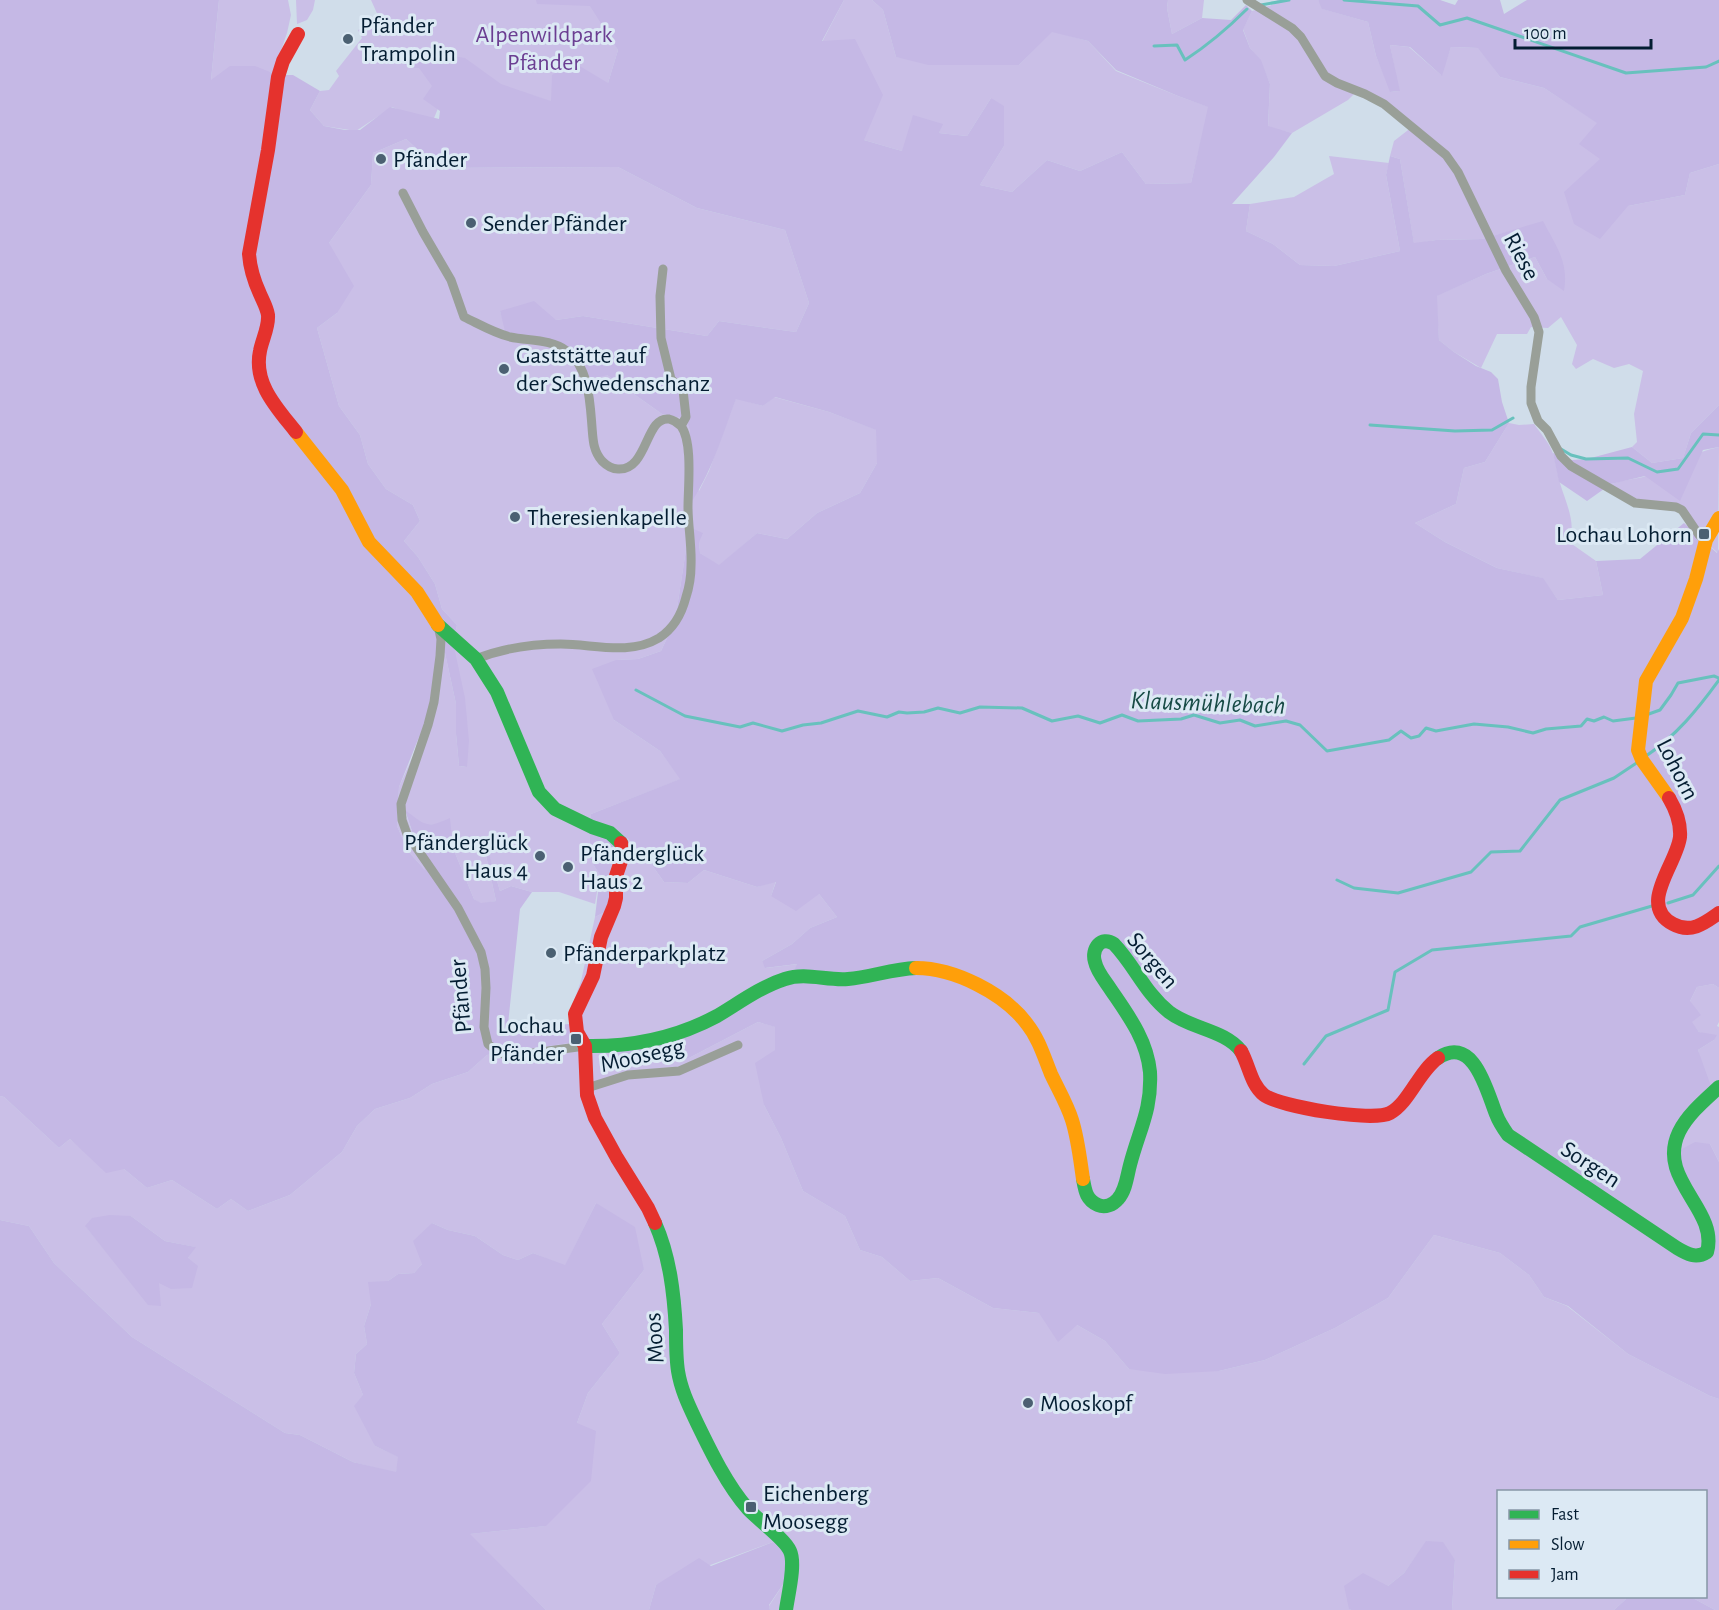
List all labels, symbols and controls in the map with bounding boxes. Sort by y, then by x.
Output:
scale bar [1515,12,1652,50]
place label: Pfänder Trampolin [360,14,456,66]
park label: Alpenwildpark Pfänder [475,23,613,75]
text: 100 m [1524,25,1567,43]
marker: Pfänder Trampolin [341,32,355,46]
place label: Pfänder [393,148,467,172]
marker: Pfänder [374,152,388,166]
place label: Sender Pfänder [483,212,627,236]
marker: Sender Pfänder [464,216,478,230]
street label: Riese [1499,229,1543,284]
place label: Gaststätte auf der Schwedenschanz [516,344,710,396]
marker: Gaststätte auf der Schwedenschanz [497,362,511,376]
place label: Theresienkapelle [527,506,687,530]
marker: Theresienkapelle [508,510,522,524]
place label: Lochau Lohorn [1556,523,1692,547]
marker: Lochau Lohorn [1697,527,1711,541]
water label: Klausmühlebach [1130,687,1286,719]
street label: Lohorn [1652,735,1703,804]
place label: Pfänderglück Haus 4 [404,831,528,883]
place label: Pfänderglück Haus 2 [580,842,704,894]
marker: Pfänderglück Haus 4 [533,849,547,863]
marker: Pfänderglück Haus 2 [561,860,575,874]
street label: Sorgen [1122,928,1182,993]
place label: Pfänderparkplatz [563,942,726,966]
marker: Pfänderparkplatz [544,946,558,960]
street label: Pfänder [446,958,476,1034]
place label: Lochau Pfänder [490,1014,564,1066]
marker: Lochau Pfänder [569,1032,583,1046]
street label: Moosegg [598,1035,687,1077]
street label: Sorgen [1557,1137,1624,1193]
street label: Moos [641,1312,669,1364]
place label: Mooskopf [1040,1392,1134,1416]
marker: Mooskopf [1021,1396,1035,1410]
place label: Eichenberg Moosegg [763,1482,869,1534]
legend [1497,1490,1707,1598]
marker: Eichenberg Moosegg [744,1500,758,1514]
text: Fast [1551,1506,1579,1524]
text: Slow [1551,1536,1584,1554]
text: Jam [1551,1566,1579,1584]

